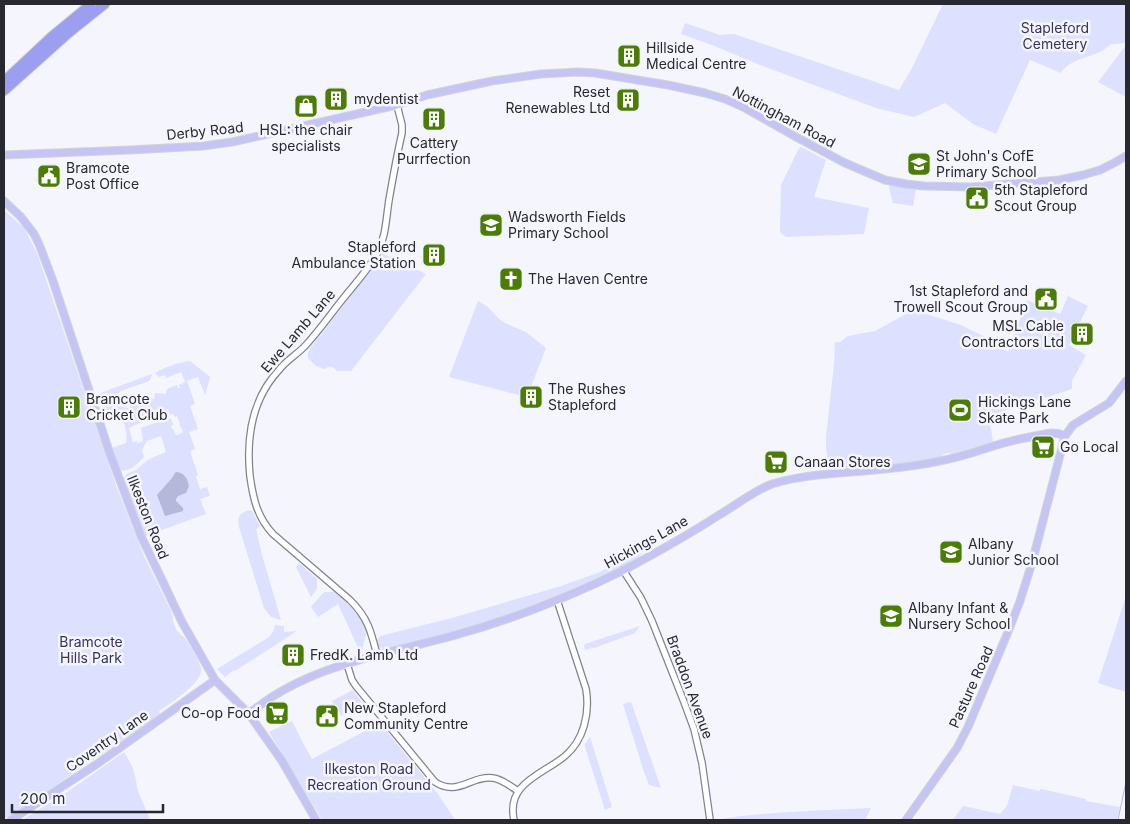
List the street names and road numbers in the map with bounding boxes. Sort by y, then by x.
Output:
street label: Nottingham Road [730,82,839,151]
street label: Derby Road [165,118,244,143]
street label: Ewe Lamb Lane [257,286,338,376]
street label: Ilkeston Road [124,472,173,561]
street label: Hickings Lane [601,512,691,572]
street label: Braddon Avenue [664,633,717,741]
street label: Pasture Road [945,643,996,730]
street label: Coventry Lane [62,706,151,775]

